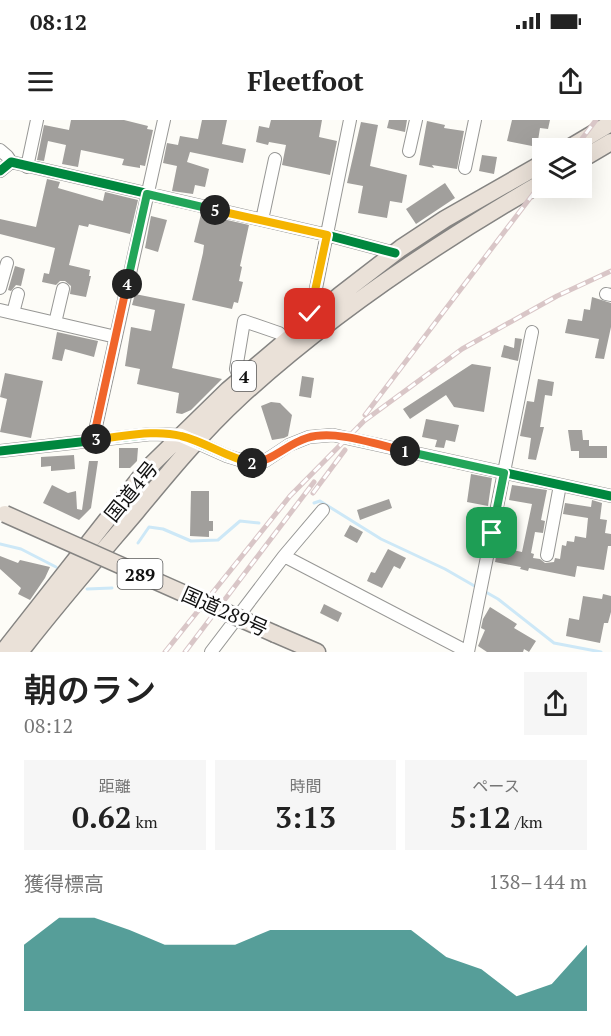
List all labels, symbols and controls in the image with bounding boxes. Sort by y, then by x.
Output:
text: 08:12 [30,7,87,36]
text: Fleetfoot [247,63,364,99]
icon: menu [24,65,57,98]
icon: share [554,65,587,98]
map controls [532,138,592,198]
button: layers [532,138,592,198]
pin: 5 [200,195,230,225]
text: 5 [210,199,220,221]
pin: 4 [112,269,142,299]
text: 4 [122,273,132,295]
pin [284,288,335,339]
icon: check [293,297,326,330]
road number: 4 [232,361,256,391]
pin: 3 [81,424,111,454]
text: 3 [91,428,101,450]
pin: 1 [390,436,420,466]
text: 1 [400,440,410,462]
pin: 2 [237,448,267,478]
text: 2 [247,452,257,474]
street label: 国道4号 [98,455,164,527]
pin [466,507,517,558]
icon: arrive [475,516,508,549]
road number: 289 [118,559,162,589]
street label: 国道289号 [177,580,273,642]
text: 朝のラン [24,668,156,711]
button: share [524,672,587,735]
text: 08:12 [24,712,73,739]
text: 距離 [99,775,131,797]
text: 時間 [289,775,322,797]
text: ペース [473,775,520,797]
text: 0.62 [72,797,132,837]
text: 3:13 [275,797,336,837]
text: 5:12 [450,797,511,837]
text: km [132,811,158,833]
text: /km [511,811,542,833]
text: 138–144 m [488,868,587,895]
text: 獲得標高 [24,870,104,897]

